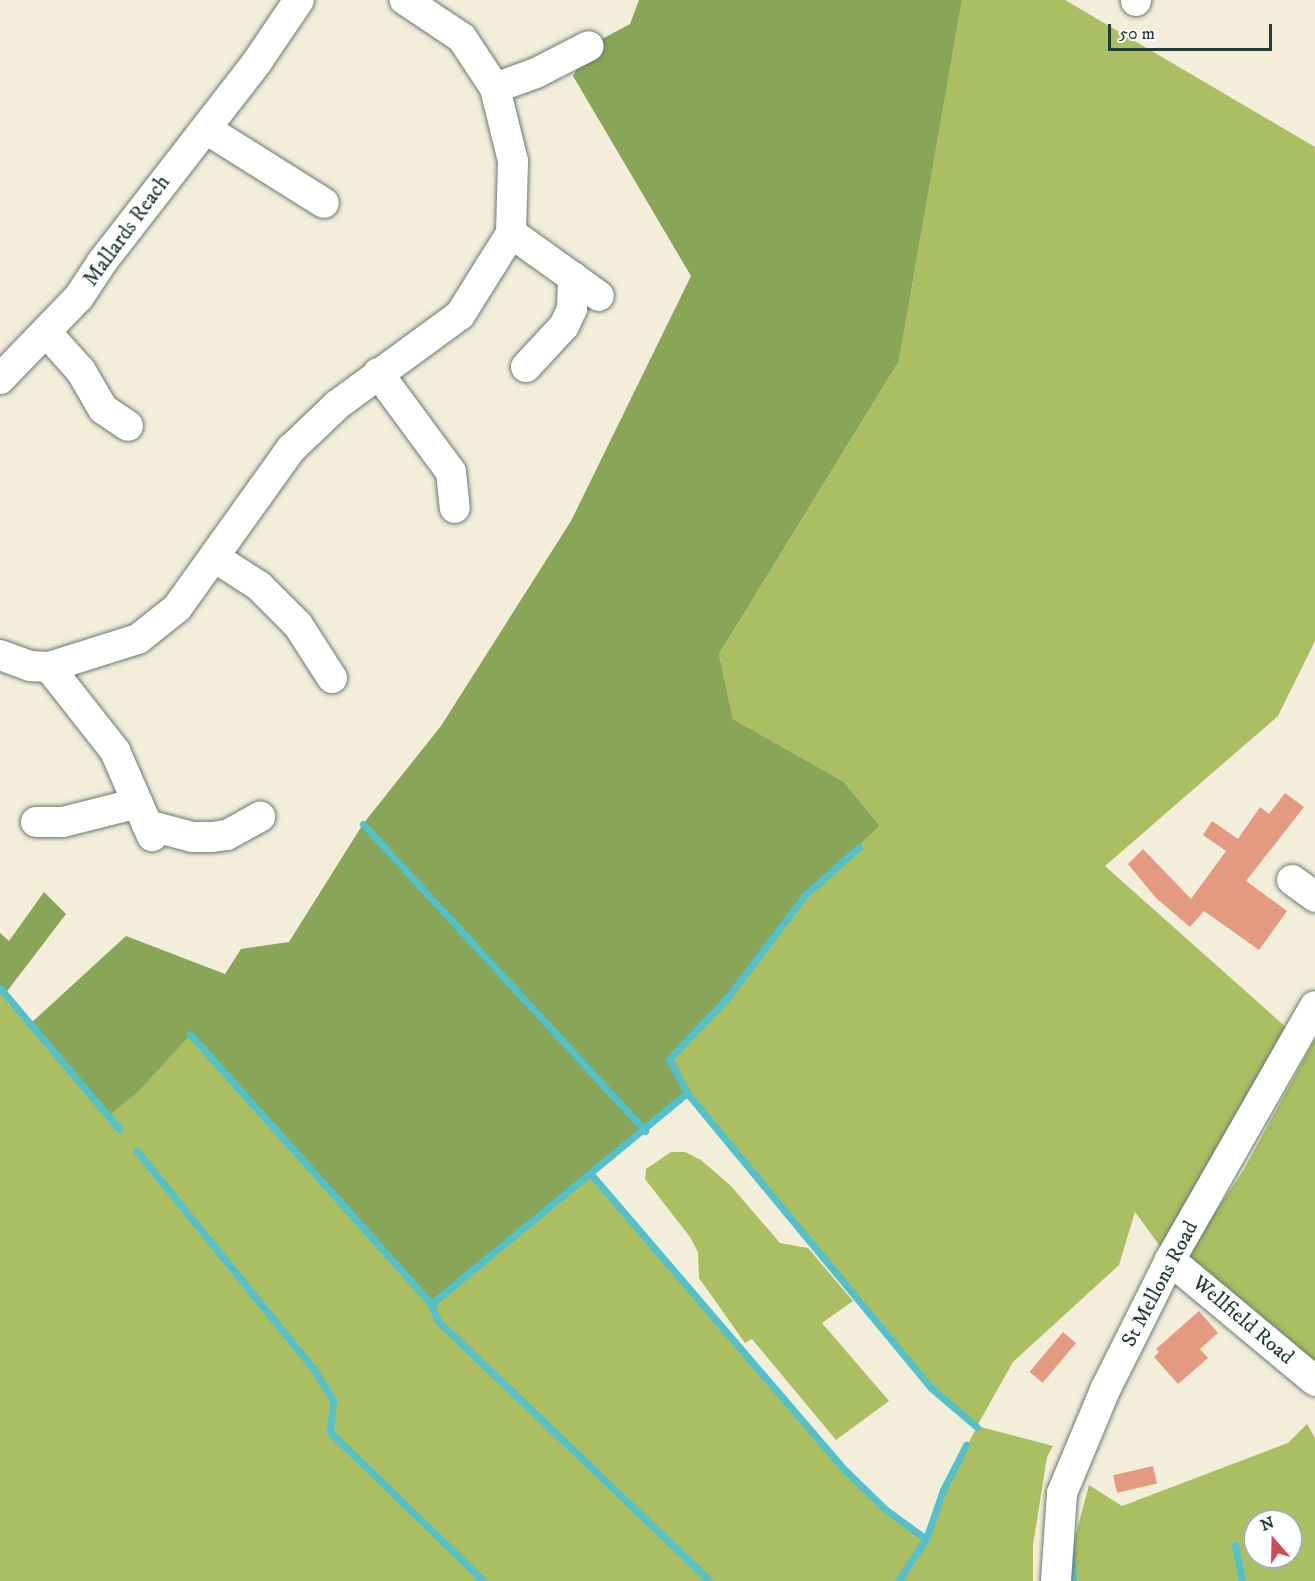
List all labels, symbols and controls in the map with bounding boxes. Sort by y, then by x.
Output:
scale bar [1111,12,1274,50]
text: 50 m [1119,23,1155,45]
street label: Mallards Reach [78,171,176,291]
street label: St Mellons Road [1116,1217,1204,1351]
street label: Wellfield Road [1187,1270,1299,1370]
north arrow [1243,1509,1303,1569]
text: N [1258,1512,1277,1536]

